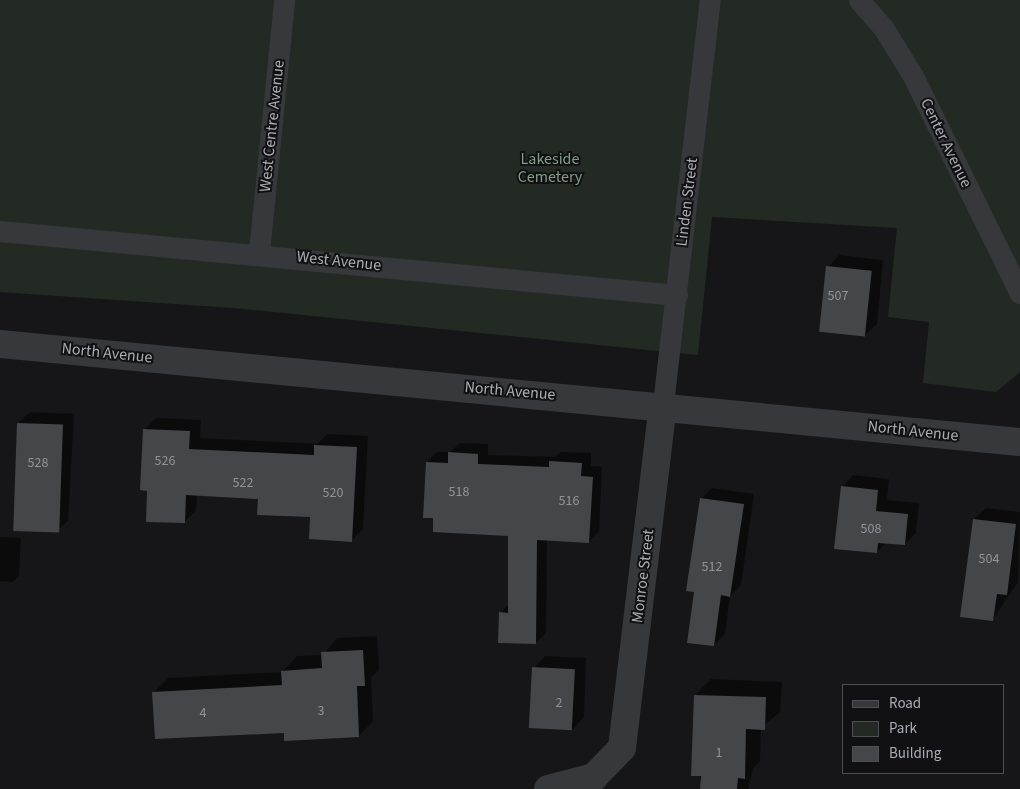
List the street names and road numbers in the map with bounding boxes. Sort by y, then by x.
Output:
street label: West Centre Avenue [256,59,288,193]
street label: Center Avenue [916,95,976,191]
street label: Linden Street [672,157,702,247]
street label: West Avenue [296,247,382,275]
street label: North Avenue [61,339,153,367]
street label: North Avenue [464,377,556,405]
street label: North Avenue [867,417,959,445]
street label: Monroe Street [628,528,658,624]

